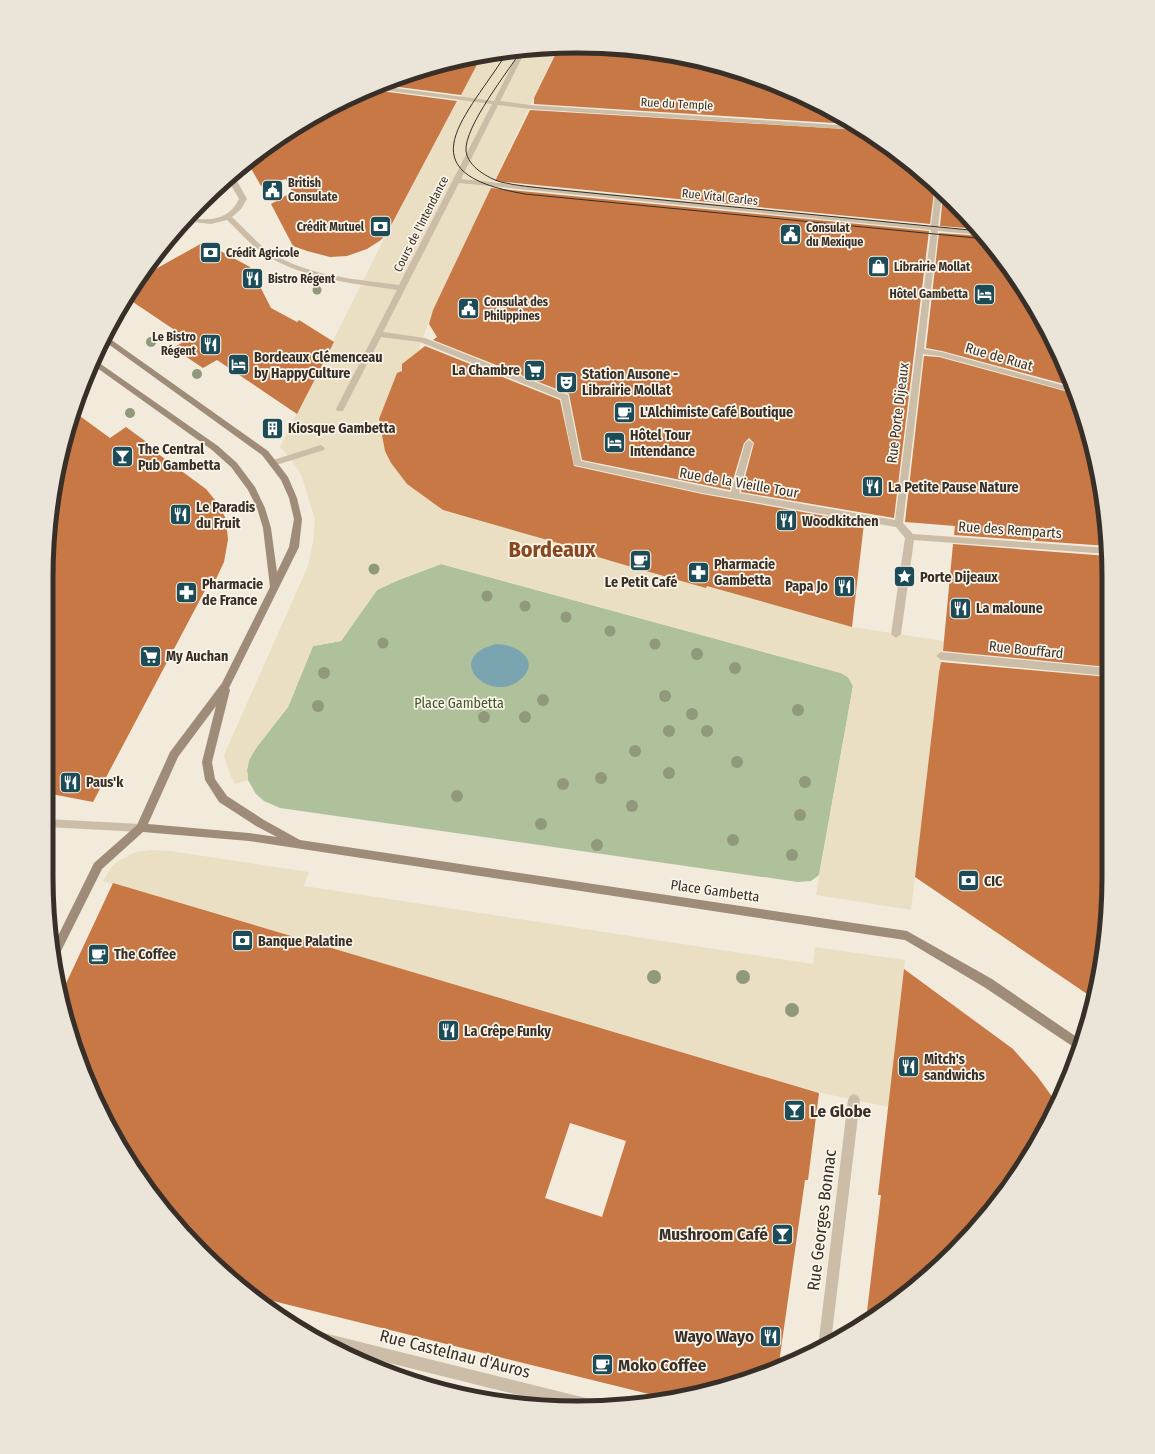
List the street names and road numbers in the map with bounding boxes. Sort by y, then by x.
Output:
street label: Rue du Temple [640,95,714,113]
street label: Cours de l'Intendance [391,174,451,274]
street label: Rue Vital Carles [681,186,759,208]
street label: Rue de Ruat [963,339,1035,375]
street label: Rue Porte Dijeaux [883,361,913,464]
street label: Rue de la Vieille Tour [678,464,800,502]
street label: Rue des Remparts [958,518,1062,542]
street label: Rue Bouffard [988,638,1064,662]
street label: Place Gambetta [669,876,761,906]
street label: Rue Georges Bonnac [803,1148,841,1292]
street label: Rue Castelnau d'Auros [378,1325,532,1383]

